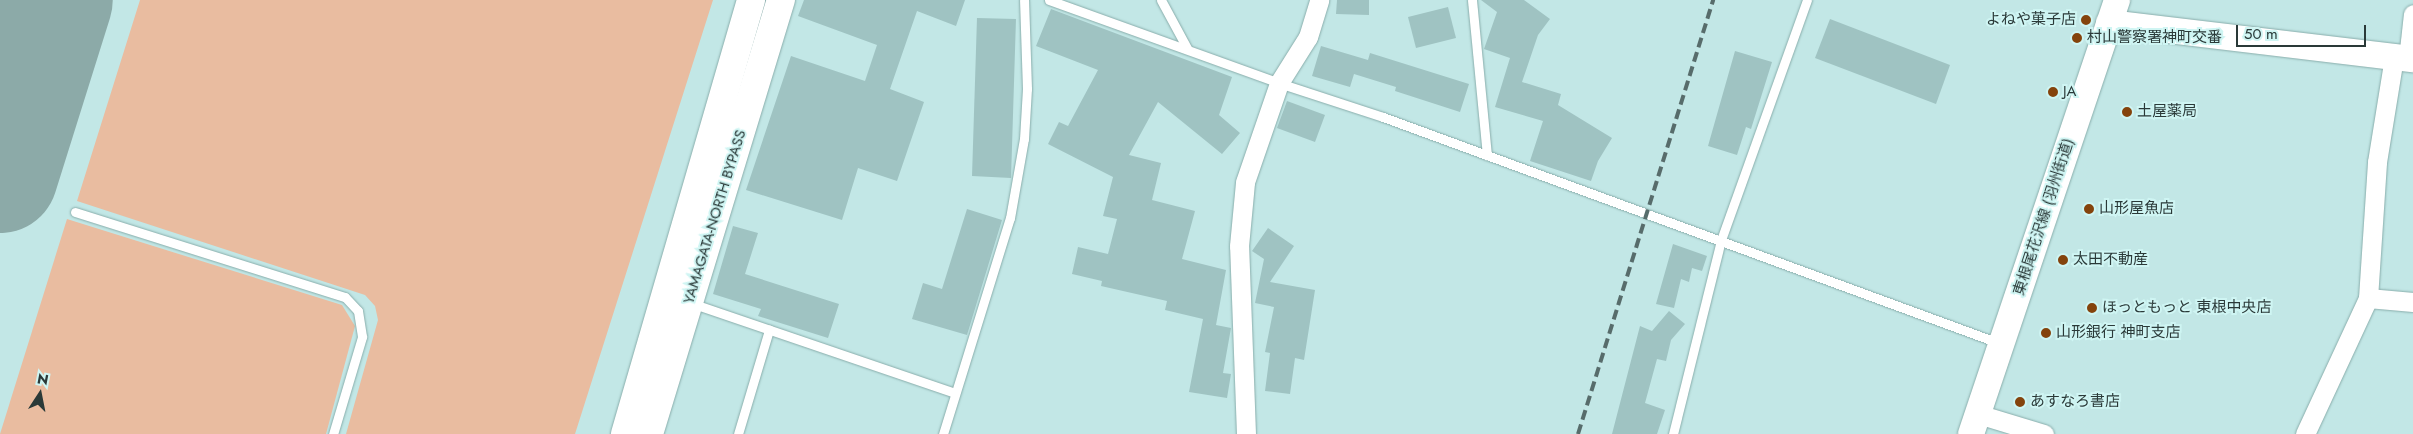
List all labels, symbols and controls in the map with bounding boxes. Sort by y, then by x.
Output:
place label: よねや菓子店 [1986,11,2076,29]
marker: よねや菓子店 [2080,14,2092,26]
scale bar [2238,15,2368,47]
text: 50 m [2244,23,2278,45]
place label: 村山警察署神町交番 [2087,29,2222,47]
marker: 村山警察署神町交番 [2071,32,2083,44]
place label: JA [2063,83,2076,101]
marker: JA [2047,86,2059,98]
place label: 土屋薬局 [2137,103,2197,121]
marker: 土屋薬局 [2121,106,2133,118]
street label: YAMAGATA-NORTH BYPASS [680,128,750,306]
street label: 東根尾花沢線 (羽州街道) [2010,136,2078,298]
place label: 山形屋魚店 [2099,200,2174,218]
marker: 山形屋魚店 [2083,203,2095,215]
place label: 太田不動産 [2073,251,2148,269]
marker: 太田不動産 [2057,254,2069,266]
place label: ほっともっと 東根中央店 [2102,299,2271,317]
marker: ほっともっと 東根中央店 [2086,302,2098,314]
place label: 山形銀行 神町支店 [2056,324,2180,342]
marker: 山形銀行 神町支店 [2040,327,2052,339]
text: N [35,368,50,390]
north arrow [15,369,65,419]
place label: あすなろ書店 [2030,393,2120,411]
marker: あすなろ書店 [2014,396,2026,408]

